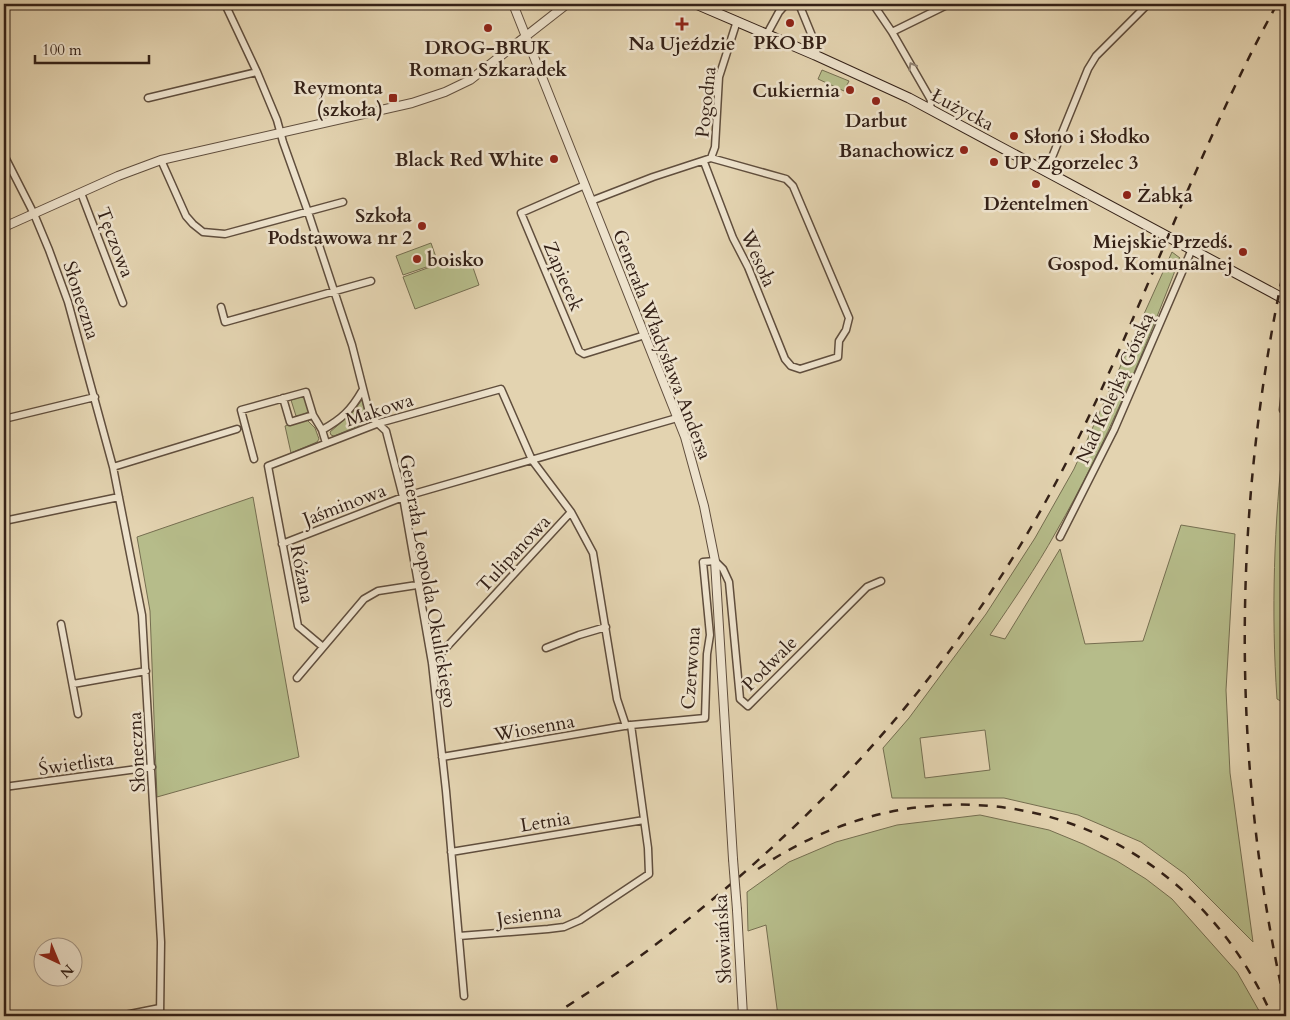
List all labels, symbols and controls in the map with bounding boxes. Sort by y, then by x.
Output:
marker: PKO BP [784,17,796,29]
marker: Na Ujeździe [676,18,688,30]
marker: DROG-BRUK Roman Szkaradek [482,22,494,34]
place label: PKO BP [753,30,827,56]
place label: Na Ujeździe [629,31,735,57]
scale bar [35,32,149,64]
place label: DROG-BRUK Roman Szkaradek [409,35,567,83]
text: 100 m [42,40,82,60]
one-way arrow [908,62,918,71]
street label: Pogodna [689,65,723,139]
place label: Reymonta (szkoła) [294,75,384,123]
place label: Cukiernia [752,78,841,104]
street label: Łużycka [927,83,998,137]
marker: Cukiernia [844,84,856,96]
marker: Reymonta (szkoła) [387,92,399,104]
marker: Darbut [870,95,882,107]
place label: Darbut [845,108,907,134]
place label: Słono i Słodko [1024,124,1150,150]
marker: Słono i Słodko [1008,130,1020,142]
place label: Banachowicz [838,138,955,164]
marker: Banachowicz [958,144,970,156]
place label: Black Red White [395,147,544,173]
place label: UP Zgorzelec 3 [1004,150,1138,176]
marker: Black Red White [548,153,560,165]
marker: UP Zgorzelec 3 [988,156,1000,168]
marker: Dżentelmen [1030,178,1042,190]
place label: Żabka [1137,183,1193,209]
marker: Żabka [1121,189,1133,201]
place label: Dżentelmen [983,191,1089,217]
street label: Tęczowa [90,203,140,281]
place label: Szkoła Podstawowa nr 2 [268,203,413,251]
marker: Szkoła Podstawowa nr 2 [416,220,428,232]
street label: Wesoła [734,225,782,291]
street label: Generała Władysława Andersa [606,226,718,463]
place label: Miejskie Przedś. Gospod. Komunalnej [1047,229,1233,277]
street label: Zapiecek [537,238,590,316]
marker: Miejskie Przedś. Gospod. Komunalnej [1237,246,1249,258]
place label: boisko [427,247,484,273]
marker: boisko [411,253,423,265]
street label: Słoneczna [56,258,106,343]
street label: Nad Kolejką Górską [1070,309,1160,468]
street label: Makowa [342,387,417,433]
street label: Generała Leopolda Okulickiego [393,452,463,710]
street label: Jaśminowa [296,477,390,534]
street label: Tulipanowa [471,509,556,598]
street label: Różana [284,543,320,606]
street label: Czerwona [675,626,707,710]
street label: Podwale [736,630,803,697]
street label: Wiosenna [491,708,577,748]
street label: Słoneczna [122,711,152,793]
street label: Świetlista [37,746,115,782]
street label: Letnia [518,805,572,839]
street label: Słowiańska [708,894,738,984]
street label: Jesienna [492,898,563,933]
north arrow [32,938,82,988]
text: N [56,960,78,982]

